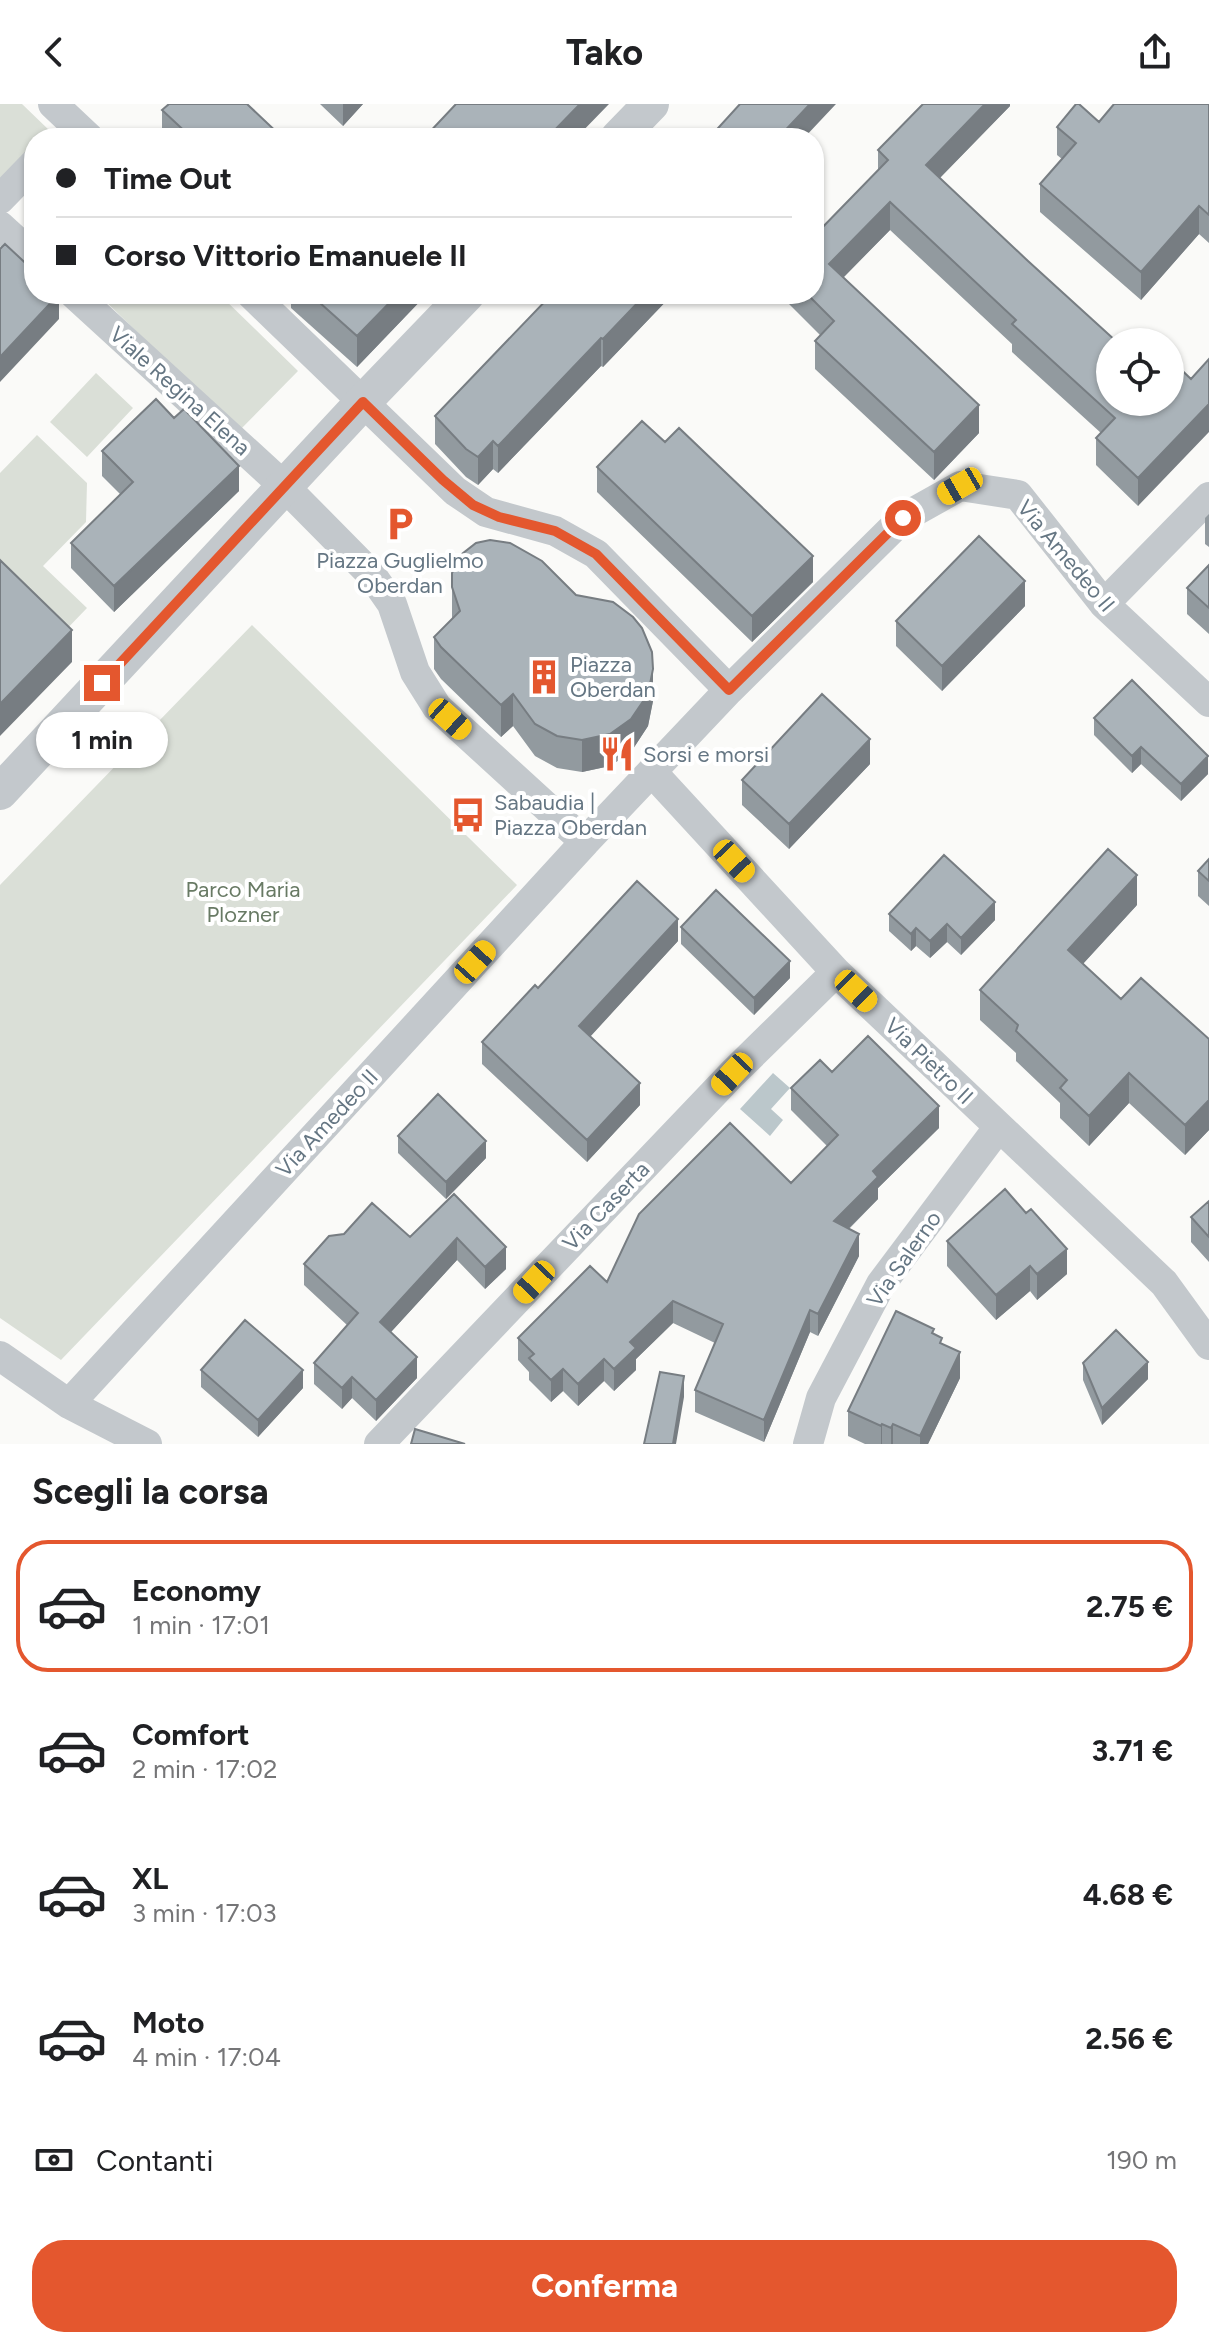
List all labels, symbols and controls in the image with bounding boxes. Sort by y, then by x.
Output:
icon: back [32,30,76,74]
icon: share [1133,30,1177,74]
text: Tako [566,31,643,74]
text: Time Out [104,160,232,197]
text: Corso Vittorio Emanuele II [104,237,467,274]
street label: Viale Regina Elena [104,321,256,461]
map controls [1096,328,1184,416]
button: locate [1096,328,1184,416]
car [933,464,987,508]
street label: Via Amedeo II [1011,495,1121,617]
route start [885,500,921,536]
parking icon: Piazza Guglielmo Oberdan [381,505,419,543]
place label: Piazza Guglielmo Oberdan [316,547,484,599]
place label: Piazza Oberdan [570,651,656,703]
building icon: Piazza Oberdan [525,658,563,696]
route end [84,665,120,701]
car [424,694,476,744]
callout: 1 min [36,711,168,767]
text: 1 min [71,724,133,756]
restaurant icon: Sorsi e morsi [598,735,636,773]
place label: Sorsi e morsi [643,741,769,768]
place label: Sabaudia | Piazza Oberdan [494,789,647,841]
bus stop icon: Sabaudia | Piazza Oberdan [449,796,487,834]
car [709,835,759,887]
park label: Parco Maria Plozner [186,876,300,928]
car [450,936,500,988]
car [830,966,882,1016]
street label: Via Pietro II [879,1012,979,1110]
car [707,1048,757,1100]
street label: Via Amedeo II [270,1063,384,1183]
street label: Via Caserta [557,1156,655,1256]
street label: Via Salerno [861,1206,947,1312]
car [509,1256,559,1308]
text: Scegli la corsa [32,1470,269,1513]
icon: car [36,1570,108,1642]
text: Economy [132,1572,261,1609]
text: 2.75 € [1086,1588,1173,1625]
text: 1 min · 17:01 [132,1609,270,1641]
icon: car [36,1714,108,1786]
text: Comfort [132,1716,250,1753]
text: 3.71 € [1092,1732,1173,1769]
text: 2 min · 17:02 [132,1753,278,1785]
icon: car [36,1858,108,1930]
text: XL [132,1860,168,1897]
text: 4.68 € [1083,1876,1173,1913]
text: 3 min · 17:03 [132,1897,277,1929]
icon: car [36,2002,108,2074]
text: Moto [132,2004,204,2041]
text: 2.56 € [1085,2020,1173,2057]
text: 4 min · 17:04 [132,2041,281,2073]
icon: cash [32,2138,76,2182]
text: Contanti [96,2142,213,2179]
text: 190 m [1106,2144,1177,2176]
button: Conferma [32,2240,1177,2332]

